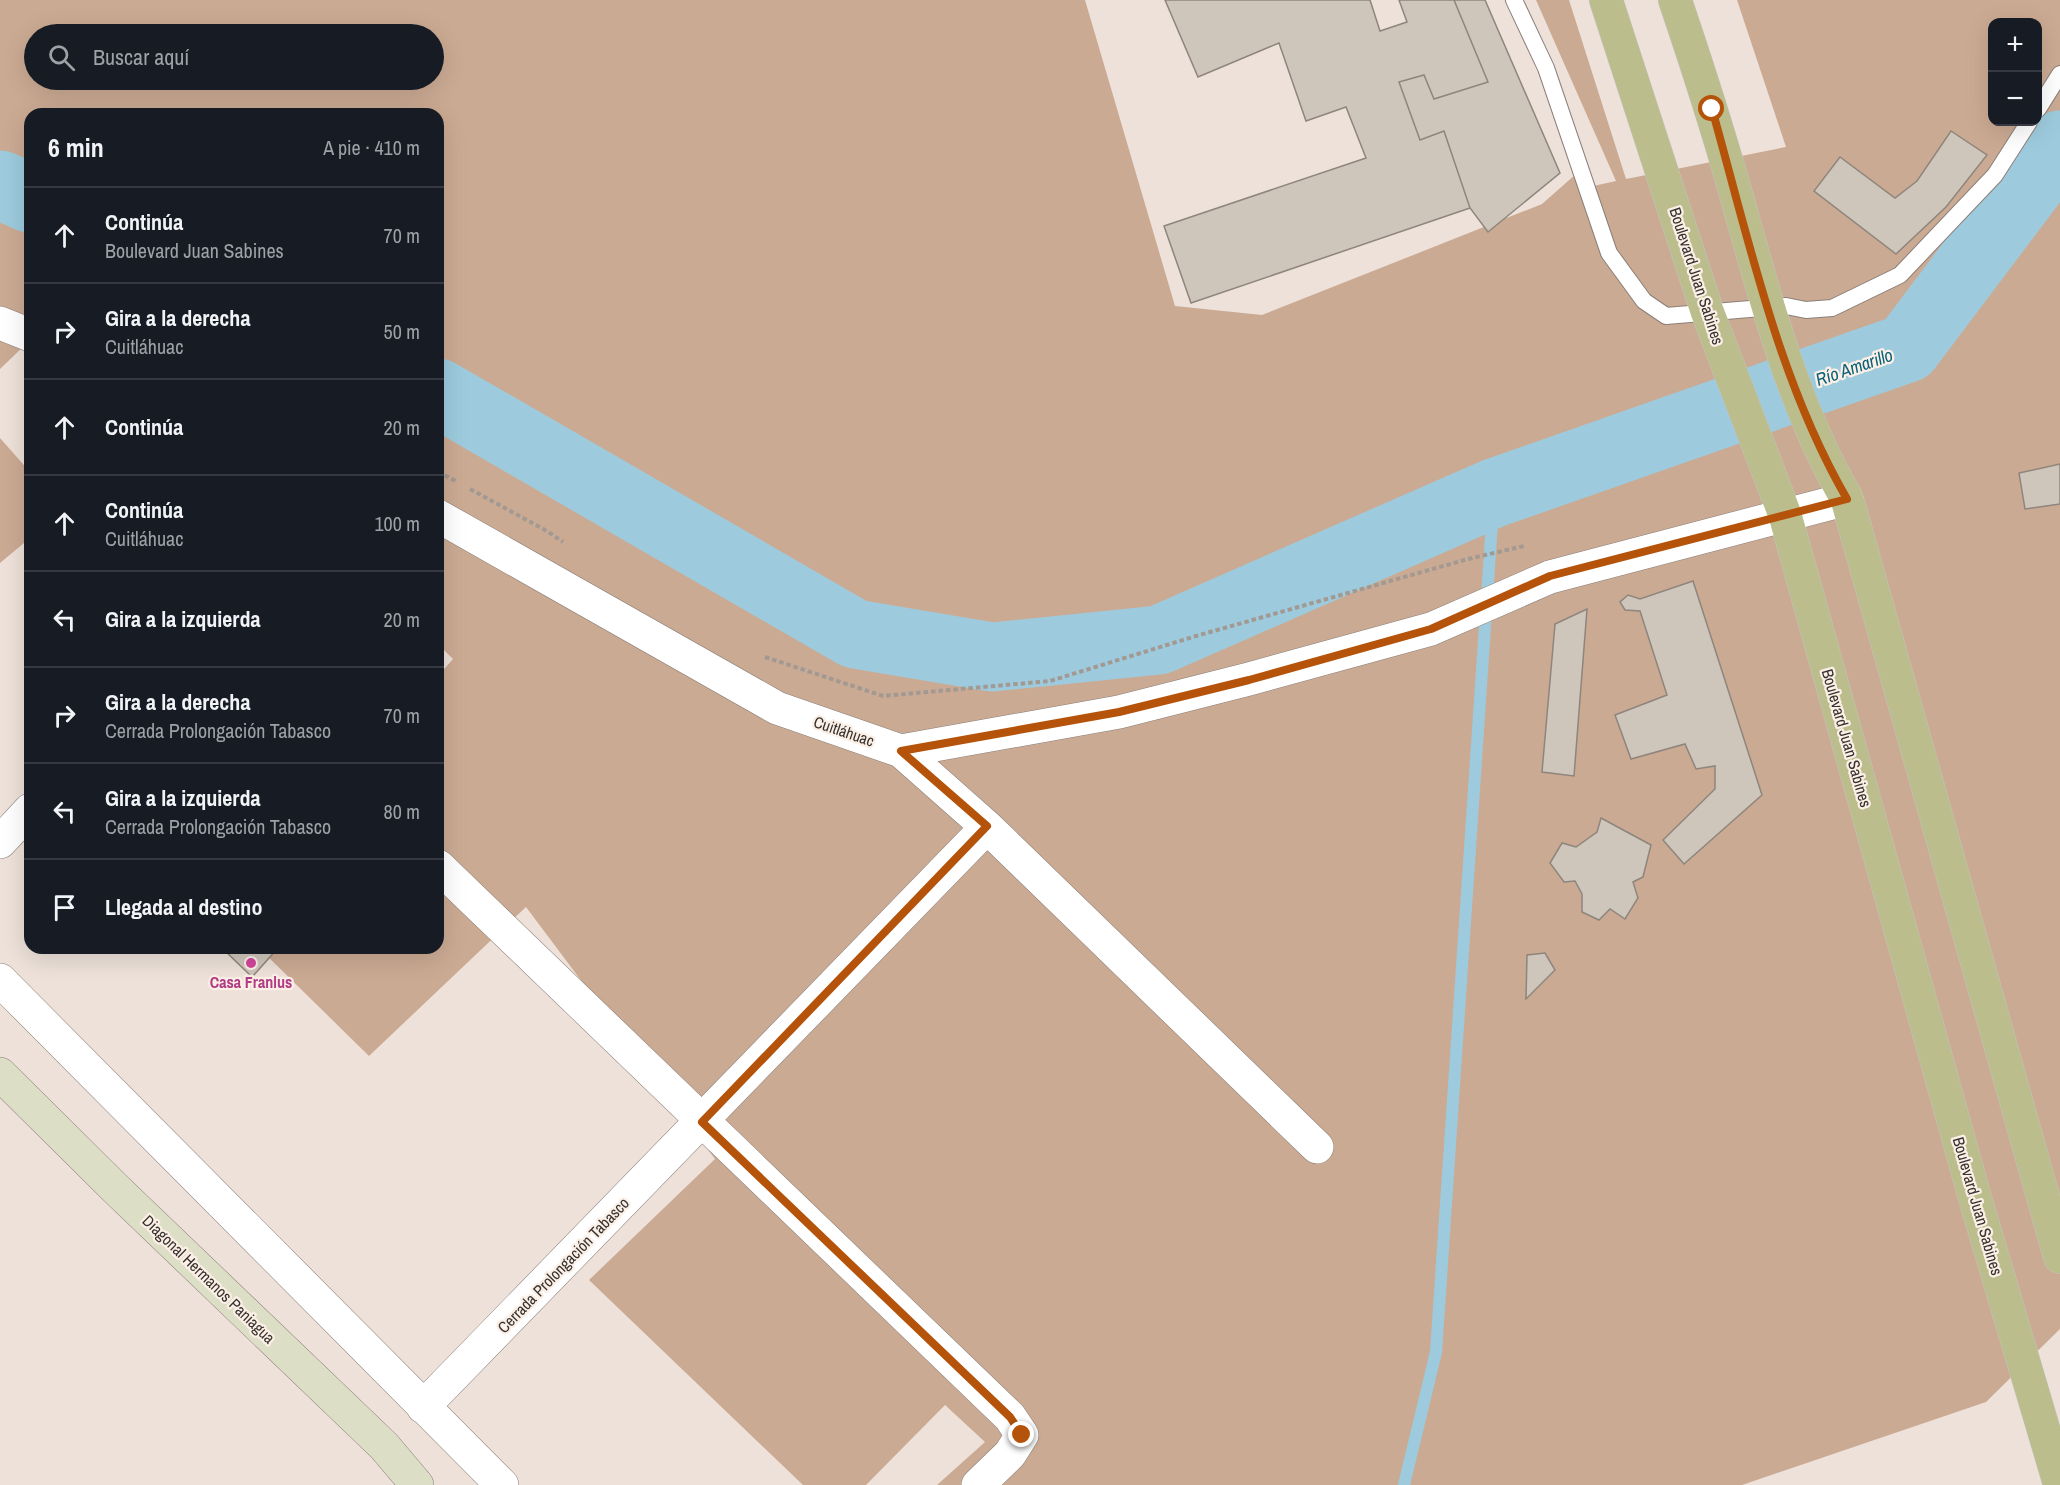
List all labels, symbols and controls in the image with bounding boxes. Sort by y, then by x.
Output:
map controls [1988,18,2042,126]
button: + [1988,18,2042,72]
search box [24,24,444,90]
icon: search [45,41,78,74]
text: Buscar aquí [93,42,189,72]
button: − [1988,72,2042,126]
route start [1698,95,1724,121]
text: 6 min [48,130,104,165]
text: A pie · 410 m [323,134,420,161]
street label: Boulevard Juan Sabines [1664,205,1730,347]
text: Continúa [105,207,183,237]
icon: ahead [48,219,81,252]
text: 70 m [384,222,420,249]
text: Boulevard Juan Sabines [105,237,284,264]
text: Gira a la derecha [105,303,250,333]
icon: right [48,315,81,348]
text: 50 m [384,318,420,345]
text: Cuitláhuac [105,333,183,360]
water label: Río Amarillo [1812,342,1896,392]
icon: ahead [48,411,81,444]
text: Continúa [105,412,183,442]
text: 20 m [384,414,420,441]
text: Continúa [105,495,183,525]
icon: ahead [48,507,81,540]
text: 100 m [374,510,420,537]
text: Cuitláhuac [105,525,183,552]
icon: left [48,603,81,636]
text: Gira a la izquierda [105,604,260,634]
text: 20 m [384,606,420,633]
street label: Boulevard Juan Sabines [1817,666,1877,810]
text: Gira a la derecha [105,687,250,717]
icon: right [48,699,81,732]
text: 70 m [384,702,420,729]
street label: Cuitláhuac [811,710,878,752]
text: Cerrada Prolongación Tabasco [105,717,331,744]
text: Gira a la izquierda [105,783,260,813]
icon: left [48,795,81,828]
text: 80 m [384,798,420,825]
text: Cerrada Prolongación Tabasco [105,813,331,840]
icon: arrive [48,891,81,924]
text: Llegada al destino [105,892,262,922]
marker: Casa Franlus [244,956,258,970]
place label: Casa Franlus [210,971,292,993]
street label: Boulevard Juan Sabines [1948,1134,2008,1278]
street label: Cerrada Prolongación Tabasco [492,1192,634,1338]
street label: Diagonal Hermanos Paniagua [138,1210,281,1349]
route end [1008,1421,1034,1447]

